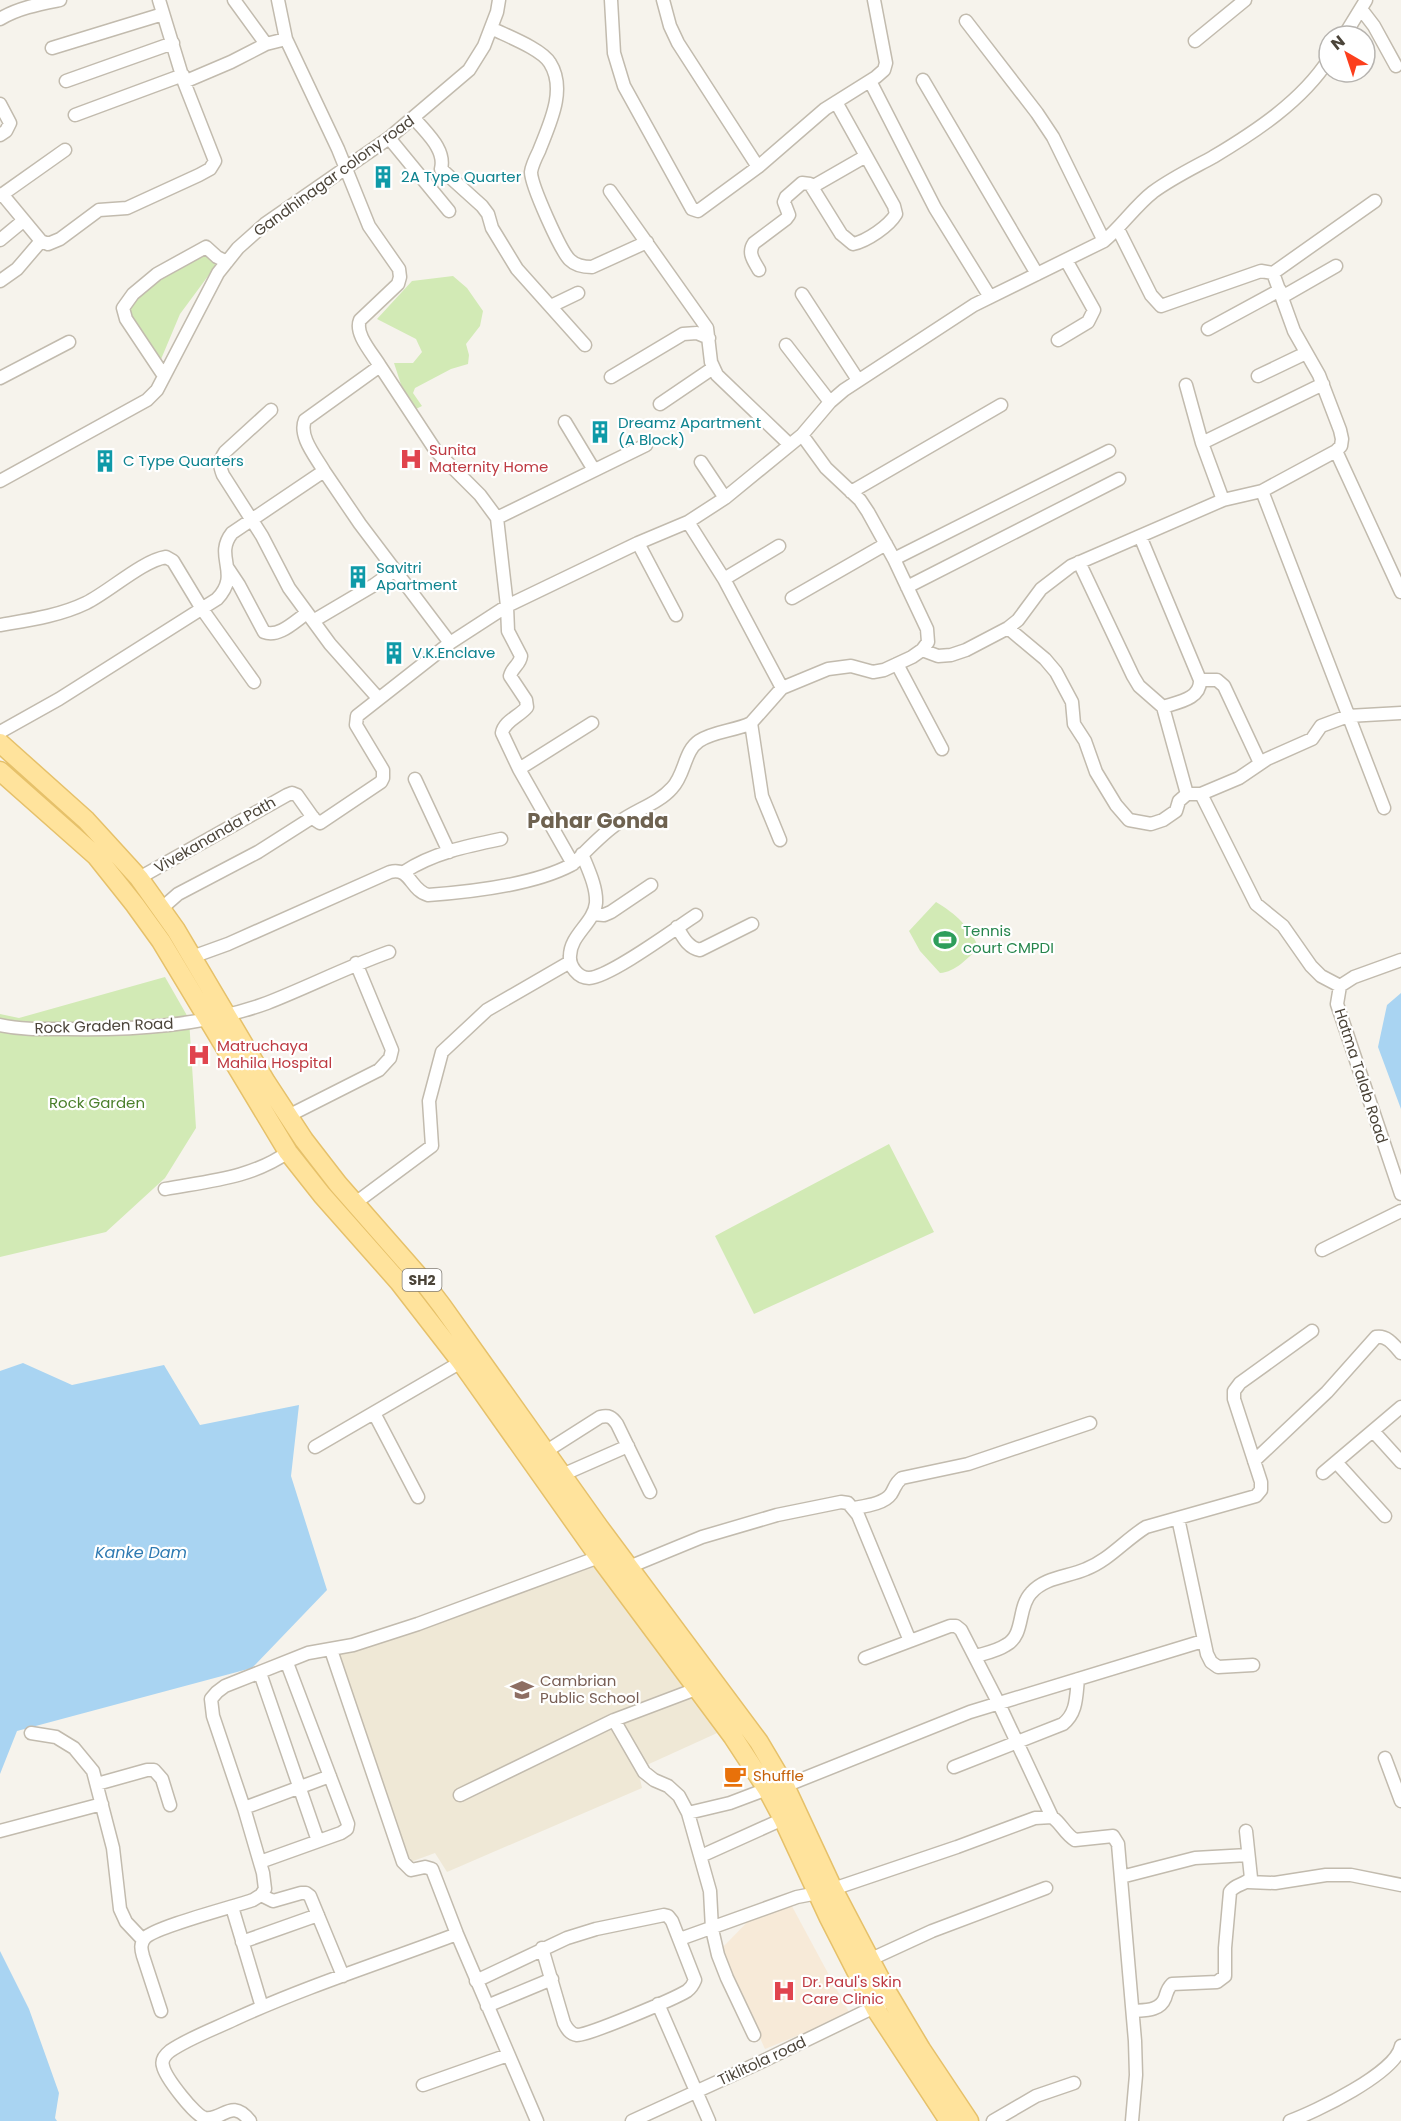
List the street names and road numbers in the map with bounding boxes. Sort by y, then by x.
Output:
street label: Gandhinagar colony road [249,110,418,241]
street label: Vivekananda Path [150,791,279,878]
street label: Hatma Talab Road [1330,1006,1393,1146]
street label: Rock Graden Road [34,1013,174,1038]
road number: SH2 [402,1269,442,1291]
street label: Tiklitola road [714,2031,809,2090]

